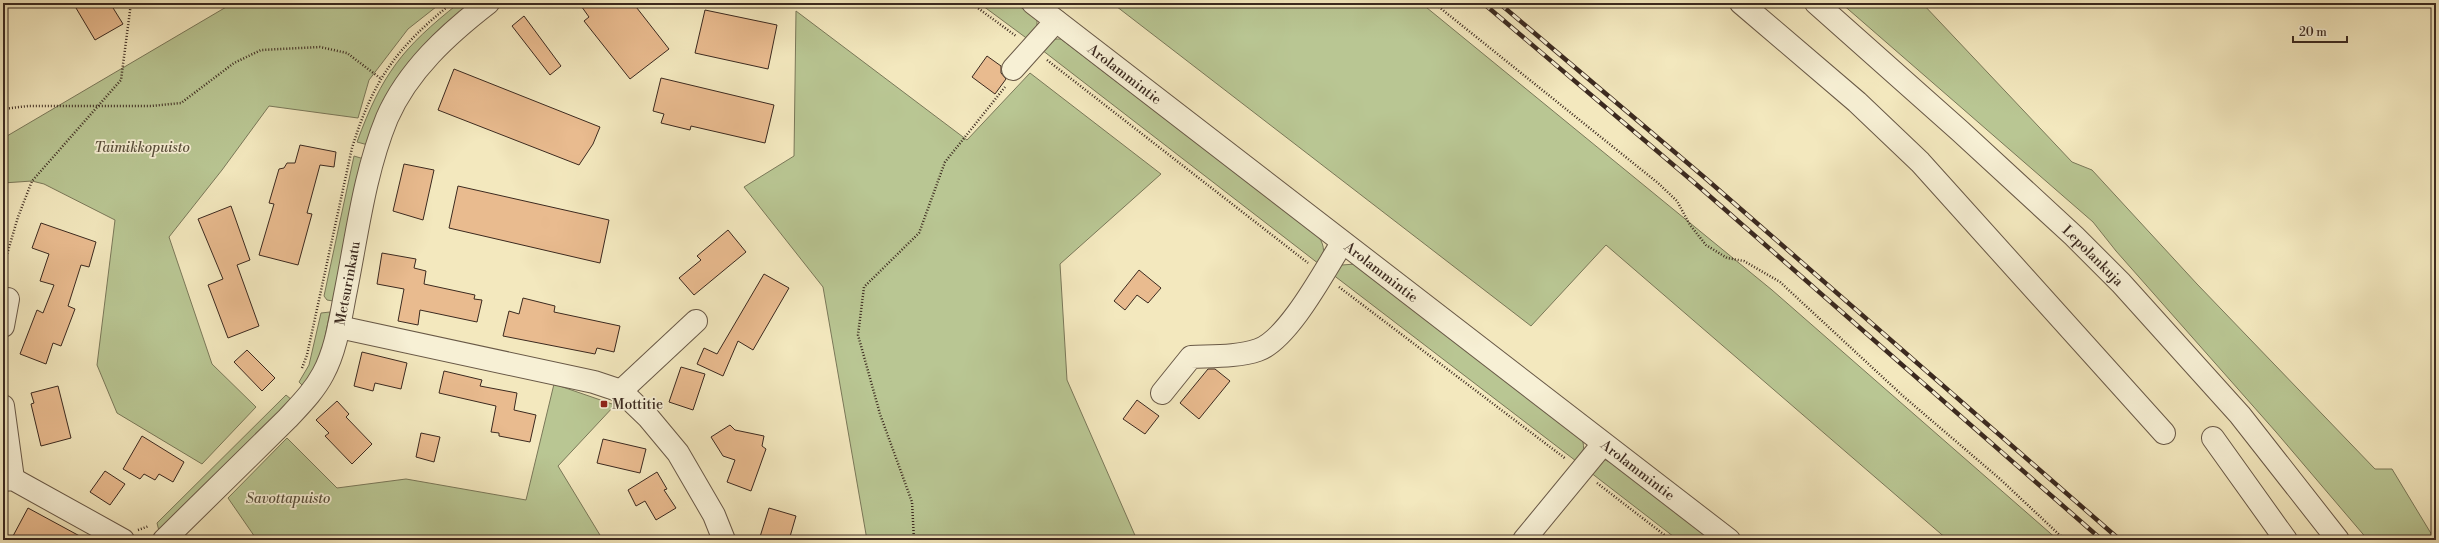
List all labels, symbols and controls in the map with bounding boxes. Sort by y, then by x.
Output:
scale bar [2293,18,2347,44]
text: 20 m [2299,25,2327,40]
street label: Arolammintie [1083,40,1165,109]
park label: Taimikkopuisto [94,139,190,157]
street label: Lepolankuja [2058,222,2128,291]
street label: Arolammintie [1339,238,1421,307]
street label: Metsurinkatu [331,239,365,327]
place label: Mottitie [612,396,663,414]
marker: Mottitie [599,399,609,409]
street label: Arolammintie [1596,436,1678,505]
park label: Savottapuisto [246,490,330,508]

